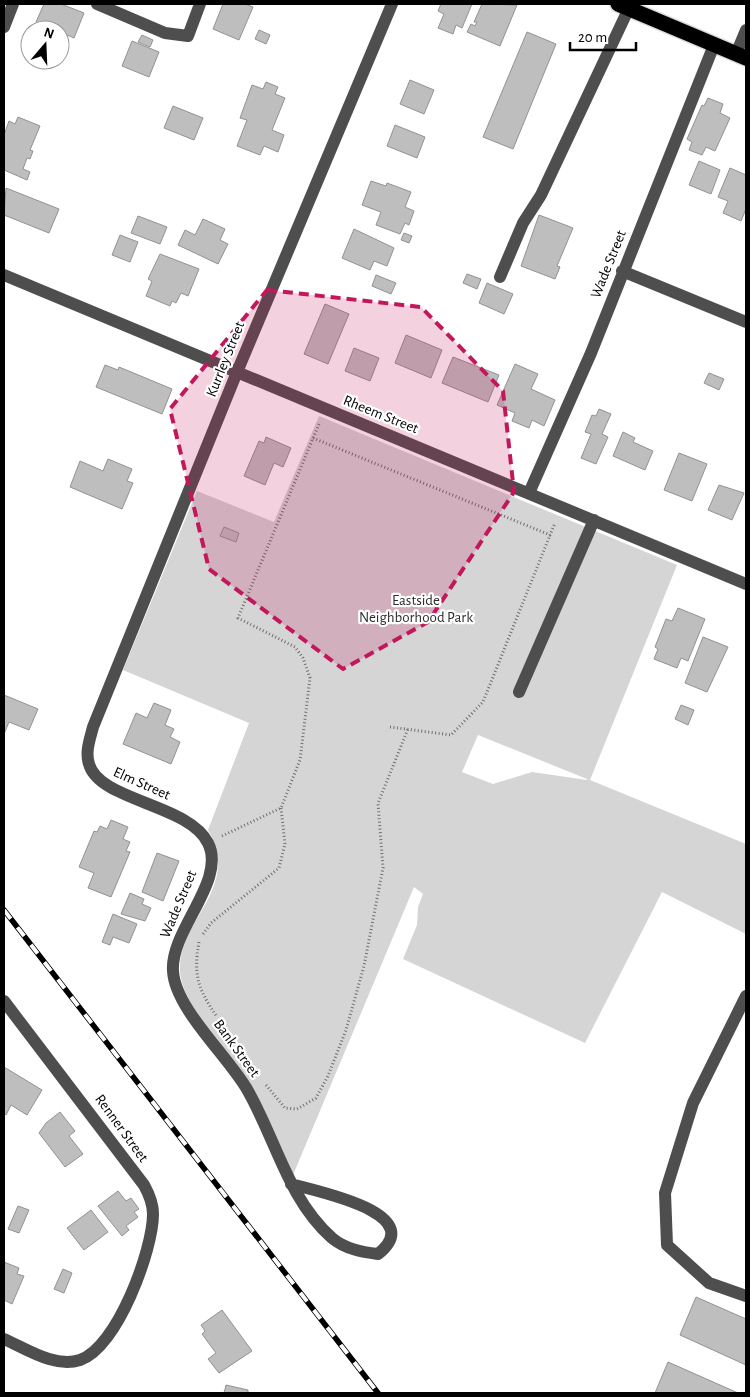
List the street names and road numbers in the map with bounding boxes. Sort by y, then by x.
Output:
street label: Wade Street [588,228,629,300]
street label: Kurrley Street [204,319,247,399]
street label: Rheem Street [341,393,421,436]
street label: Elm Street [111,764,173,803]
street label: Wade Street [157,868,200,940]
street label: Bank Street [211,1017,263,1080]
street label: Renner Street [92,1092,151,1165]

